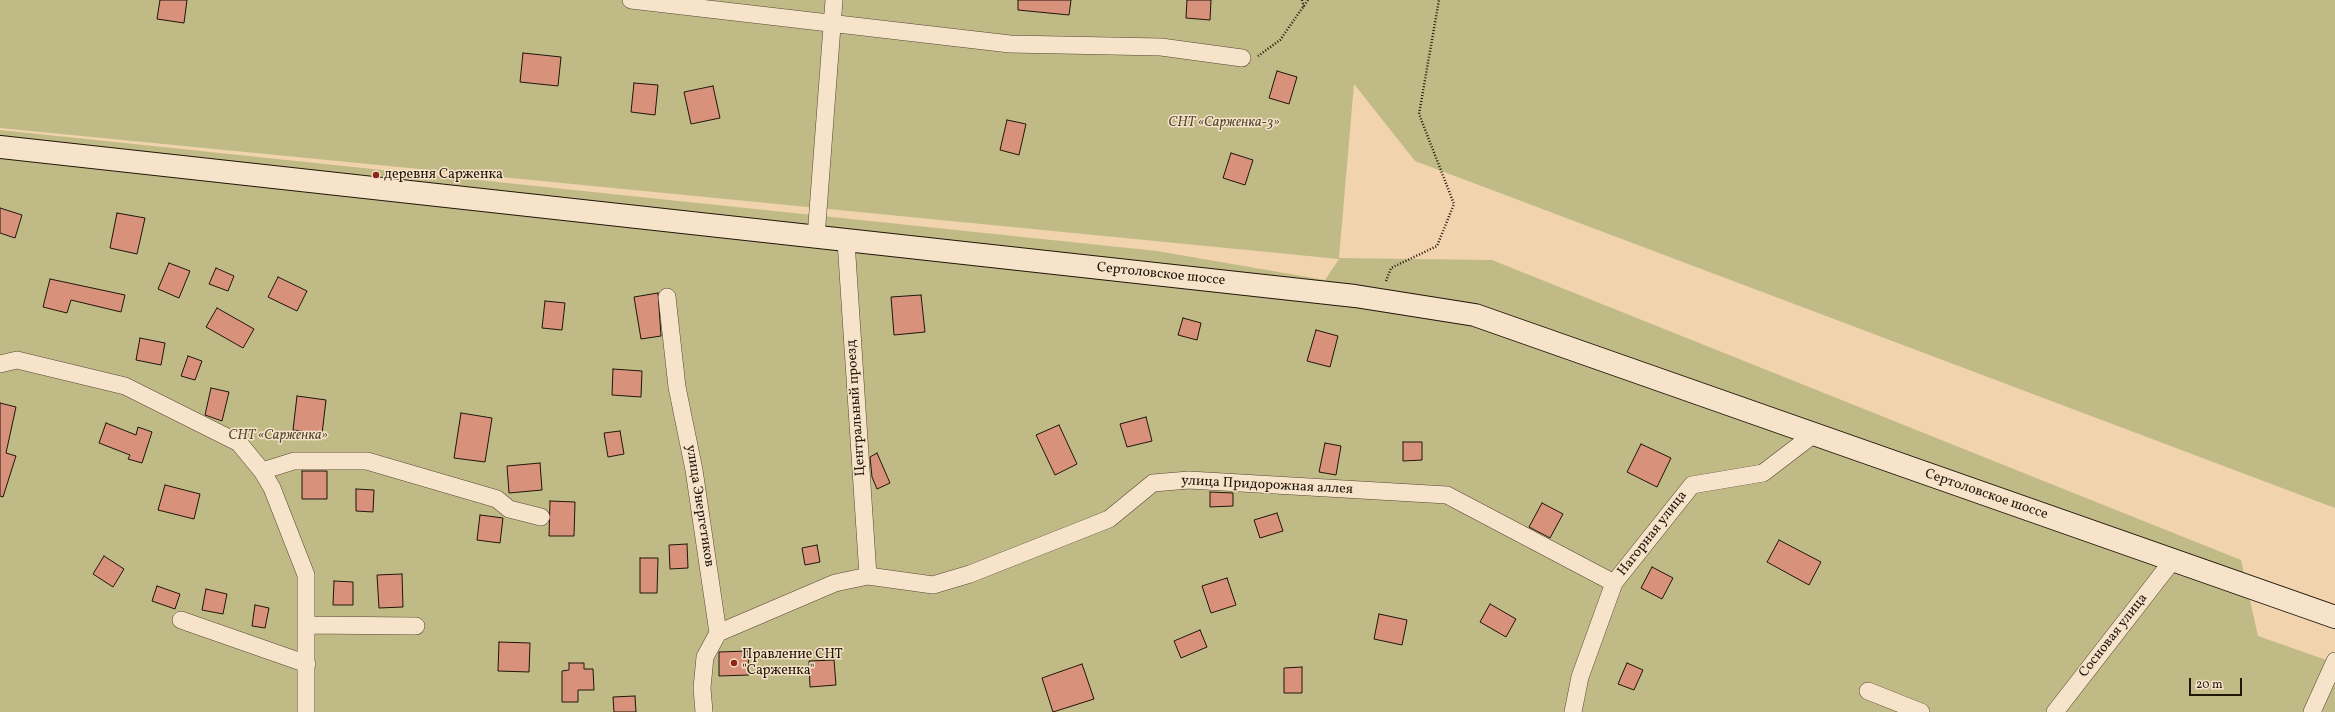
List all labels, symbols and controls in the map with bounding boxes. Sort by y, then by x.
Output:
park label: СНТ «Сарженка-3» [1168,115,1280,131]
place label: деревня Сарженка [384,167,503,183]
marker: деревня Сарженка [371,170,381,180]
street label: Сертоловское шоссе [1096,260,1226,290]
street label: Центральный проезд [844,339,870,477]
park label: СНТ «Сарженка» [228,428,328,444]
street label: улица Энергетиков [681,444,717,568]
street label: Сертоловское шоссе [1922,466,2050,524]
street label: улица Придорожная аллея [1181,473,1353,499]
street label: Нагорная улица [1615,488,1691,580]
street label: Сосновая улица [2076,591,2152,681]
place label: Правление СНТ "Сарженка" [742,647,843,680]
marker: Правление СНТ "Сарженка" [729,658,739,668]
scale bar [2191,670,2244,696]
text: 20 m [2196,677,2223,693]

